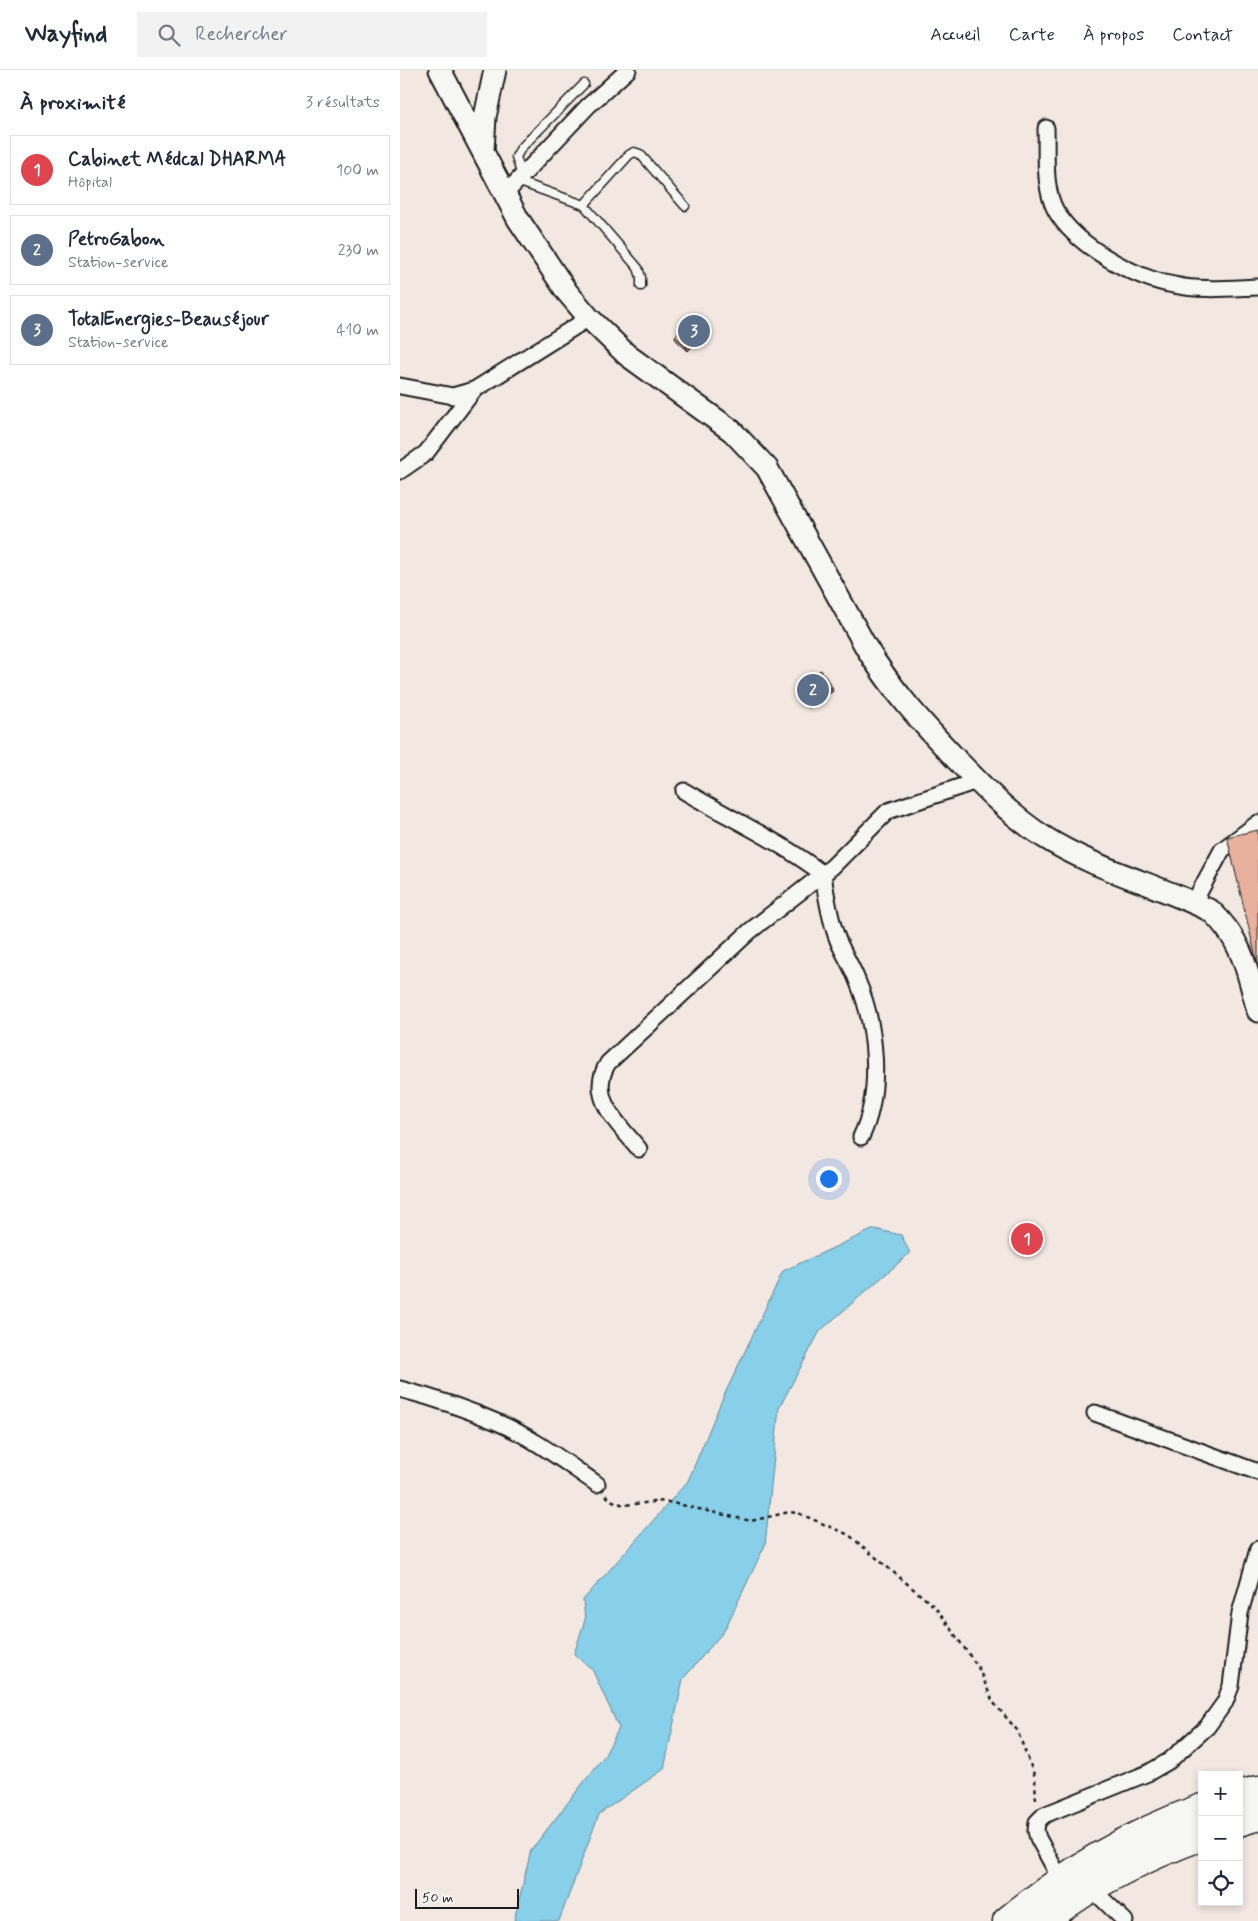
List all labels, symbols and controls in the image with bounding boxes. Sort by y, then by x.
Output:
search box [137,12,487,57]
text: Wayfind [25,19,107,50]
icon: search [155,21,183,49]
text: Rechercher [195,22,288,47]
text: Accueil [930,23,981,47]
text: Carte [1009,23,1055,47]
text: À propos [1083,23,1144,47]
text: Contact [1172,23,1233,47]
text: À proximité [20,89,126,117]
text: 3 résultats [306,92,380,113]
text: Cabinet Médcal DHARMA [68,147,286,172]
text: 1 [33,160,41,181]
text: 100 m [336,160,379,181]
text: Hôpital [68,172,112,193]
text: PetroGabon [68,227,164,252]
text: 2 [33,240,41,261]
text: 230 m [338,240,379,261]
text: Station-service [68,252,169,273]
text: TotalEnergies-Beauséjour [68,307,269,332]
pin: 3 [678,312,710,350]
text: 3 [33,320,41,341]
text: 410 m [336,320,379,341]
text: Station-service [68,332,169,353]
pin: 2 [797,671,829,709]
your location [816,1166,842,1192]
pin: 1 [1011,1220,1043,1258]
map controls [1198,1771,1243,1906]
button: + [1198,1771,1243,1816]
button: − [1198,1816,1243,1861]
button: locate [1198,1861,1243,1906]
scale bar [415,1886,519,1909]
text: 50 m [422,1889,453,1907]

